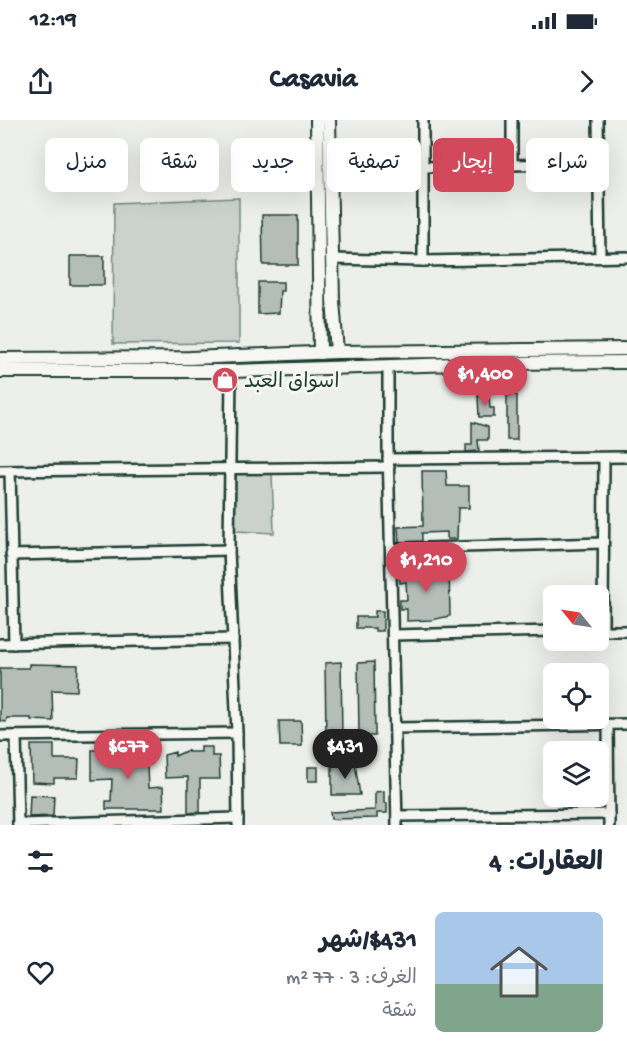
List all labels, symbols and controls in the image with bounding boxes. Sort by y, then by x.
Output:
text: 12:19 [30,8,76,34]
icon: share [24,65,57,98]
text: Casavia [270,65,357,97]
icon: forward [570,65,603,98]
chip: منزل [45,138,128,192]
chip: شقة [140,138,219,192]
chip: جديد [231,138,315,192]
chip: تصفية [327,138,421,192]
chip: إيجار [433,138,514,192]
chip: شراء [526,138,609,192]
pin: $1,400 [436,356,534,407]
text: $1,400 [457,364,513,387]
shop icon: اسواق العبد [210,365,240,395]
place label: اسواق العبد [244,371,339,396]
pin: $1,210 [377,542,475,593]
text: $1,210 [400,550,452,573]
north arrow [543,585,609,651]
map controls [543,585,609,807]
button: locate [543,663,609,729]
pin: $677 [92,729,164,780]
pin: $431 [309,729,381,780]
text: $677 [108,737,148,760]
text: $431 [327,737,363,760]
button: layers [543,741,609,807]
icon: filters [24,845,57,878]
text: العقارات: 4 [489,849,603,880]
text: $431/شهر [320,927,417,958]
icon: home [483,936,555,1008]
icon: heart [24,956,57,989]
text: الغرف: 3 · 77 m² [286,968,417,991]
text: شقة [382,1001,417,1024]

